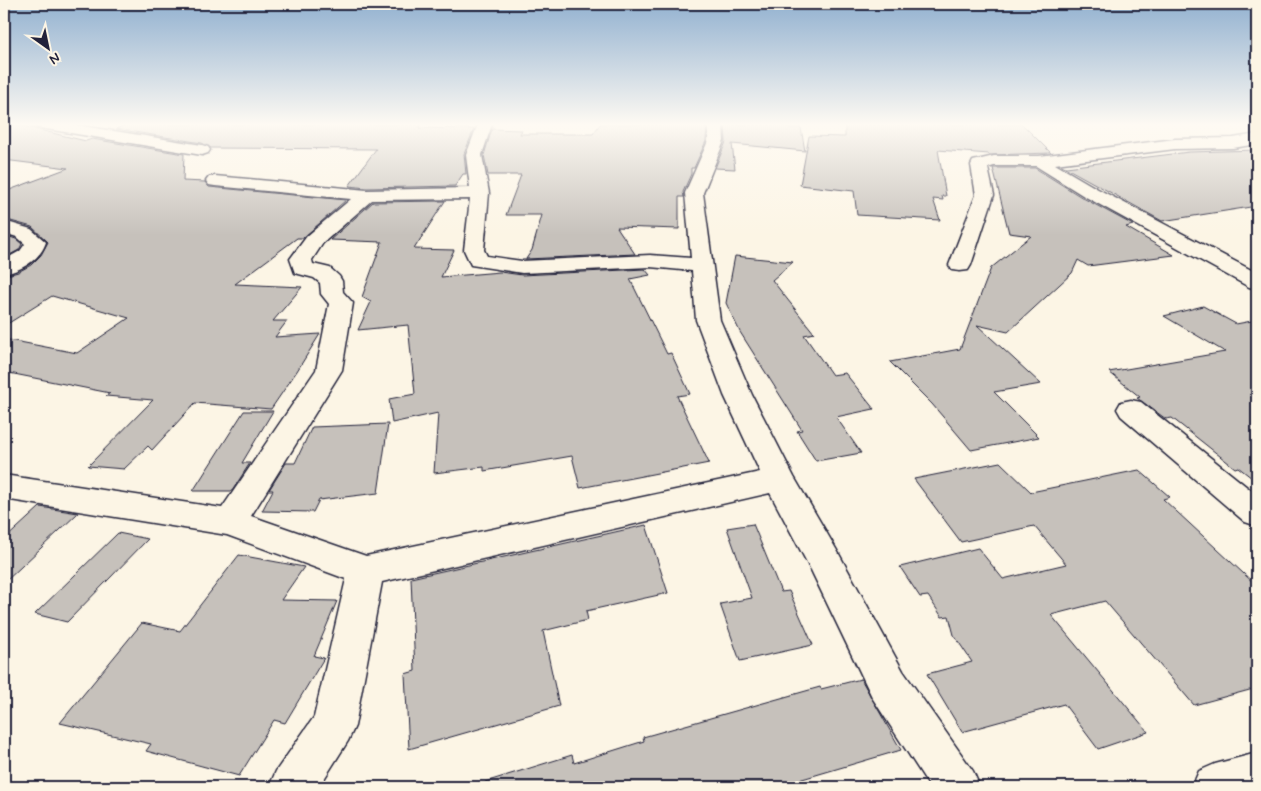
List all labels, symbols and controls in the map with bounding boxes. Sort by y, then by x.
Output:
north arrow [22,22,72,72]
text: N [46,48,63,68]

